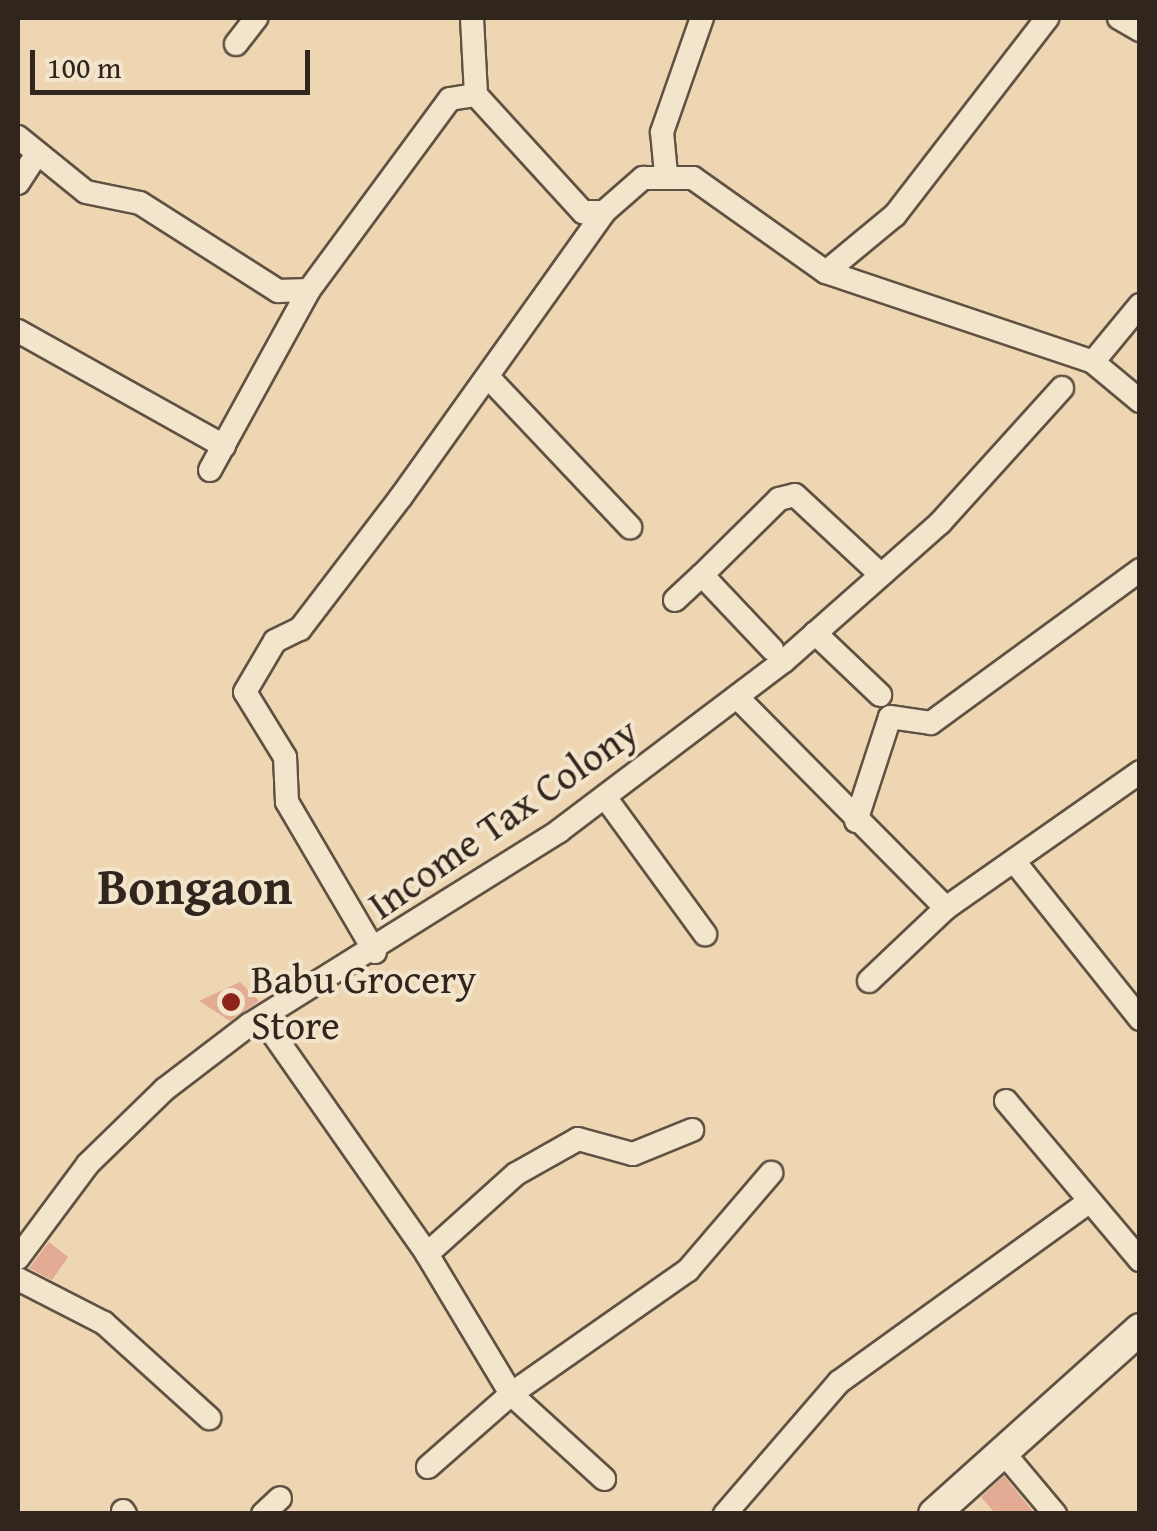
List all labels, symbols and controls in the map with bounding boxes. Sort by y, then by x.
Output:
scale bar [35,30,315,92]
text: 100 m [47,45,121,89]
street label: Income Tax Colony [359,707,647,929]
district label: Bongaon [97,856,293,916]
place label: Babu Grocery Store [251,955,477,1049]
marker: Babu Grocery Store [220,991,242,1013]

